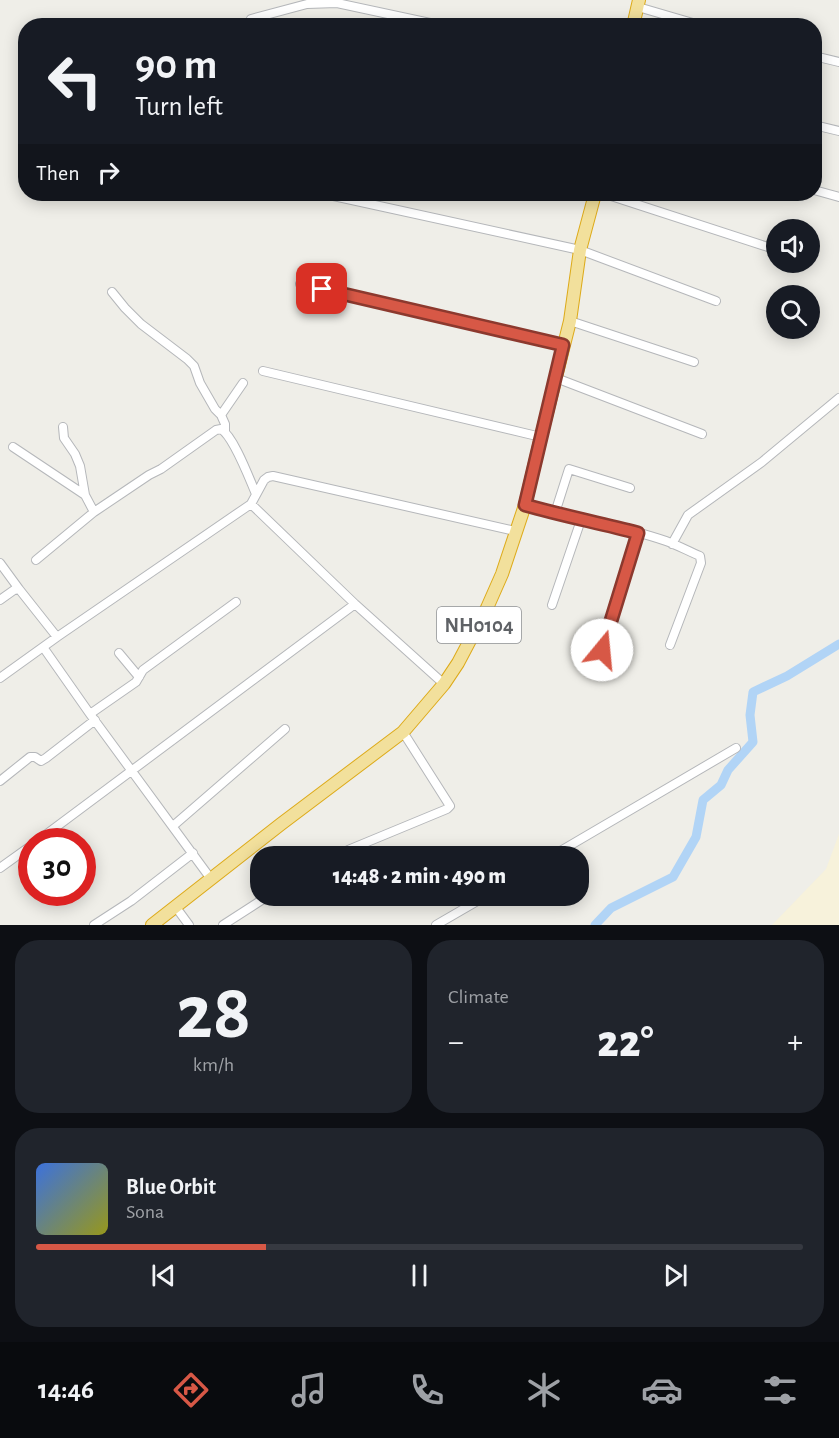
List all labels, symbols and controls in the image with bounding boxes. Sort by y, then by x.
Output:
icon: left [36,42,114,120]
text: 90 m [135,44,217,86]
text: Turn left [135,93,223,120]
icon: right [92,156,125,189]
text: Then [36,162,80,184]
map controls [766,219,820,339]
button: sound [766,219,820,273]
pin [296,263,347,314]
icon: arrive [305,272,338,305]
button: search [766,285,820,339]
road number: NH0104 [437,607,521,643]
position arrow [570,618,634,682]
speed limit sign: 30 [18,828,96,906]
text: 14:48 · 2 min · 490 m [333,865,506,887]
text: 28 [176,975,251,1053]
text: Climate [448,987,509,1007]
text: 22° [597,1020,654,1065]
text: − [448,1026,464,1059]
text: + [787,1026,803,1059]
text: km/h [193,1055,234,1075]
text: Blue Orbit [126,1176,216,1198]
text: Sona [126,1202,164,1222]
icon: previous [147,1259,180,1292]
icon: pause [403,1259,436,1292]
icon: next [659,1259,692,1292]
icon: directions [170,1369,212,1411]
icon: music [288,1369,330,1411]
icon: phone [406,1369,448,1411]
icon: climate [523,1369,565,1411]
icon: car [641,1369,683,1411]
icon: filters [759,1369,801,1411]
text: 14:46 [38,1376,94,1403]

